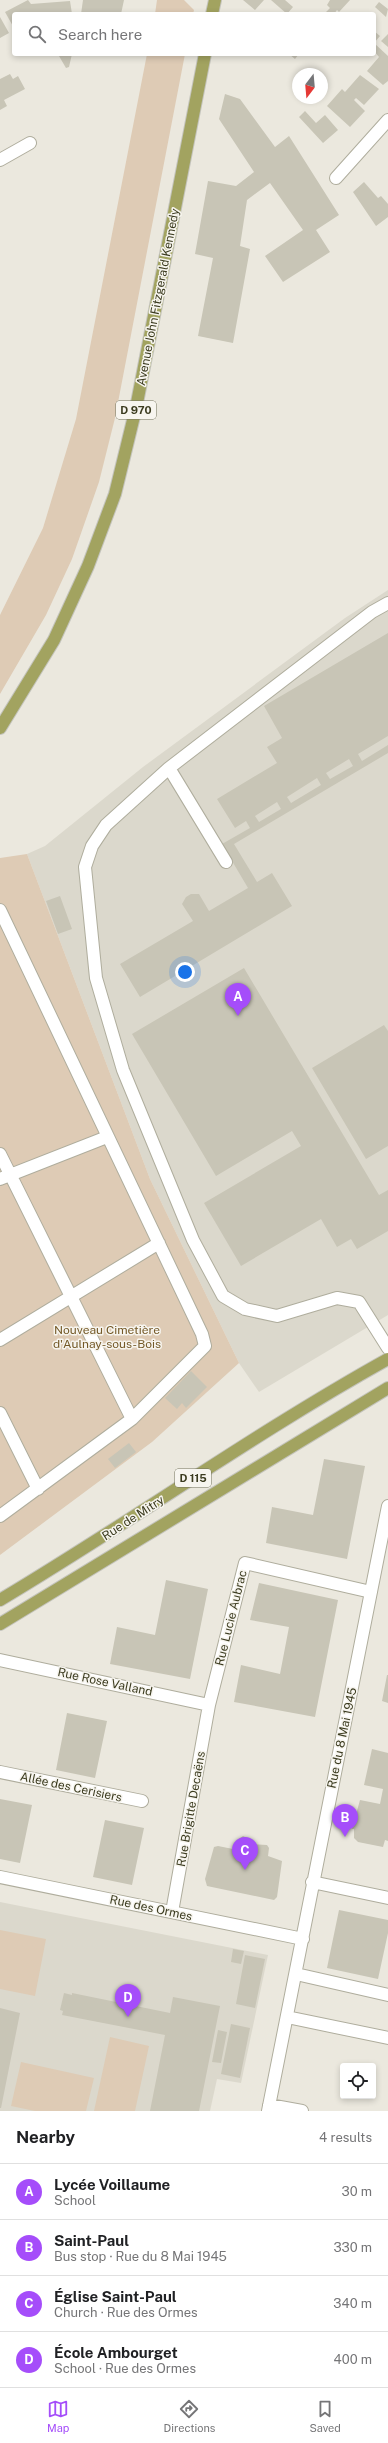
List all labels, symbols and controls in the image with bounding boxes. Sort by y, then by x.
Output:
search box [12,12,376,56]
icon: search [26,23,48,45]
text: Search here [58,26,142,43]
north arrow [292,68,328,104]
street label: Avenue John Fitzgerald Kennedy [134,207,182,387]
road number: D 970 [116,401,156,419]
your location [175,962,195,982]
pin: A [225,983,251,1016]
park label: Nouveau Cimetière d'Aulnay-sous-Bois [53,1323,161,1351]
road number: D 115 [175,1469,211,1487]
street label: Rue de Mitry [99,1493,167,1543]
street label: Rue Lucie Aubrac [212,1569,250,1667]
street label: Rue Rose Valland [56,1665,154,1699]
street label: Rue du 8 Mai 1945 [324,1686,360,1790]
street label: Rue Brigitte Decaëns [174,1750,208,1868]
street label: Allée des Cerisiers [19,1769,123,1805]
pin: B [332,1804,358,1837]
pin: C [232,1837,258,1870]
street label: Rue des Ormes [108,1892,194,1924]
pin: D [115,1984,141,2017]
map controls [340,2063,376,2099]
button: locate [340,2063,376,2099]
text: Nearby [16,2127,75,2147]
text: 4 results [319,2130,372,2145]
text: Lycée Voillaume [54,2176,170,2193]
text: A [24,2184,34,2199]
text: 30 m [342,2184,372,2199]
text: School [54,2193,96,2208]
text: Saint-Paul [54,2232,129,2249]
text: B [25,2240,33,2255]
text: 330 m [333,2240,372,2255]
text: Bus stop · Rue du 8 Mai 1945 [54,2249,227,2264]
text: Église Saint-Paul [54,2288,177,2305]
text: C [24,2296,34,2311]
text: 340 m [333,2296,372,2311]
text: Church · Rue des Ormes [54,2305,198,2320]
text: École Ambourget [54,2344,178,2361]
text: D [24,2352,34,2367]
text: 400 m [334,2352,372,2367]
text: School · Rue des Ormes [54,2361,196,2376]
tab: Map [47,2398,69,2434]
tab: Directions [164,2398,215,2434]
tab: Saved [309,2398,341,2434]

